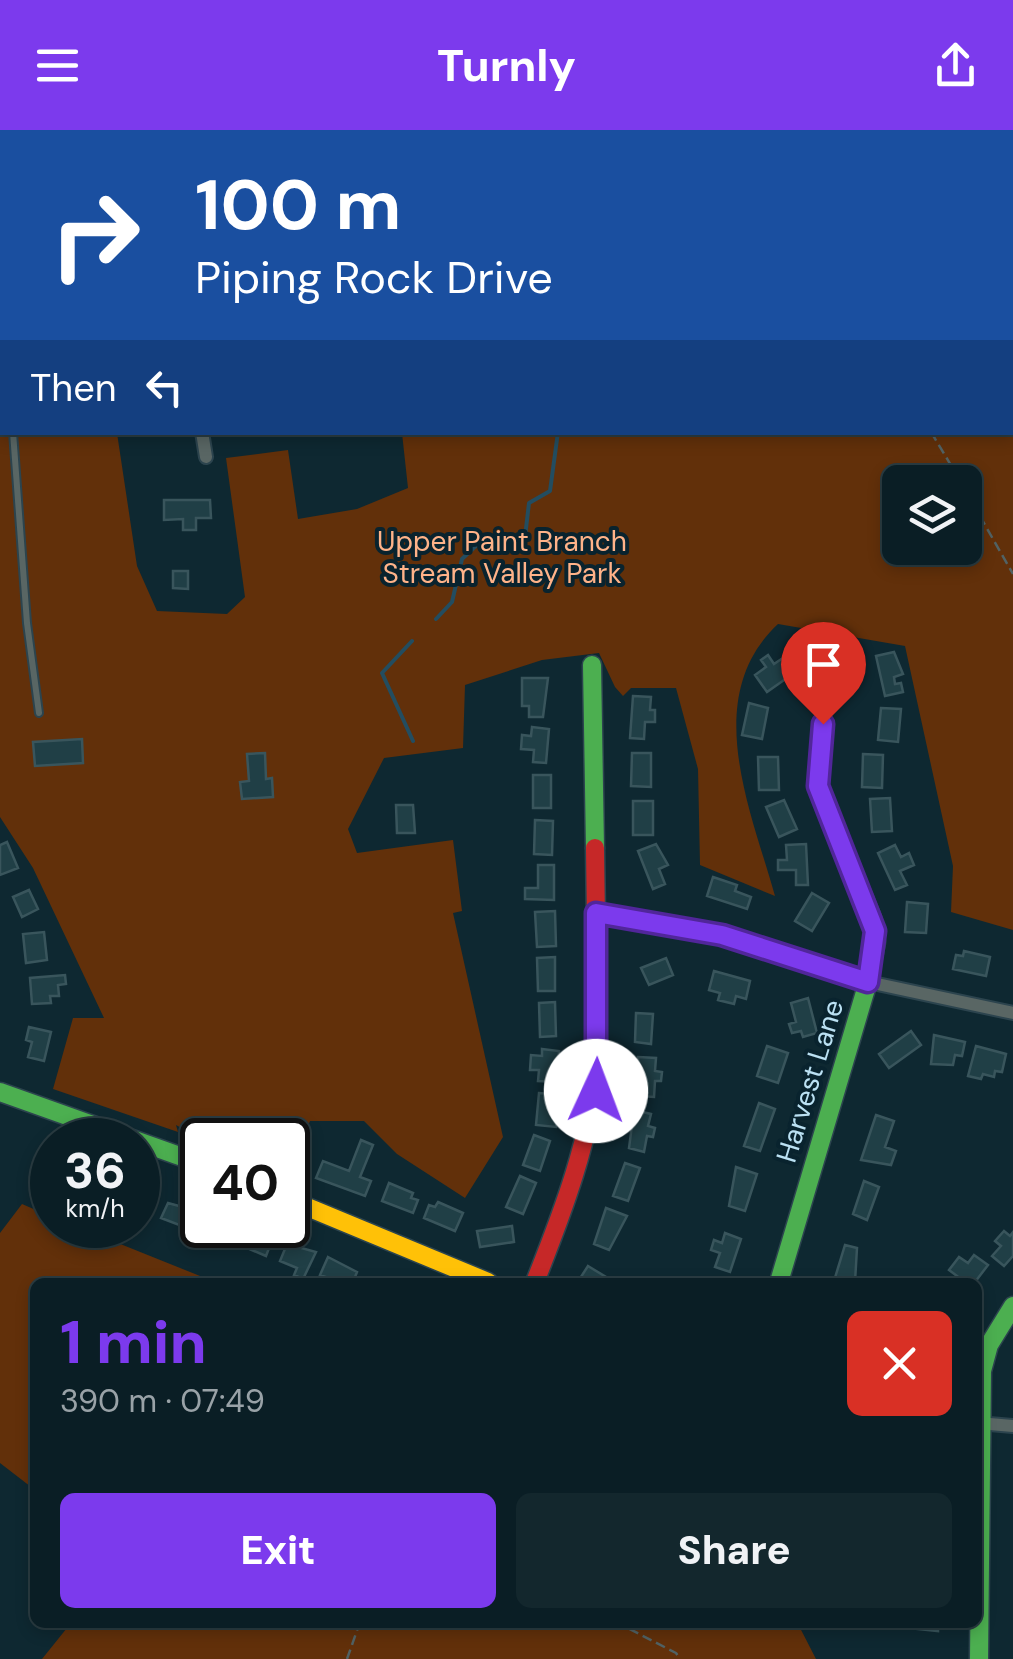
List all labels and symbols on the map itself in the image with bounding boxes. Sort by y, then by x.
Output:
park label: Upper Paint Branch Stream Valley Park [377,523,627,592]
pin [781,622,866,725]
street label: Harvest Lane [768,995,852,1167]
position arrow [544,1039,648,1143]
speed limit sign: 40 [180,1118,310,1248]

